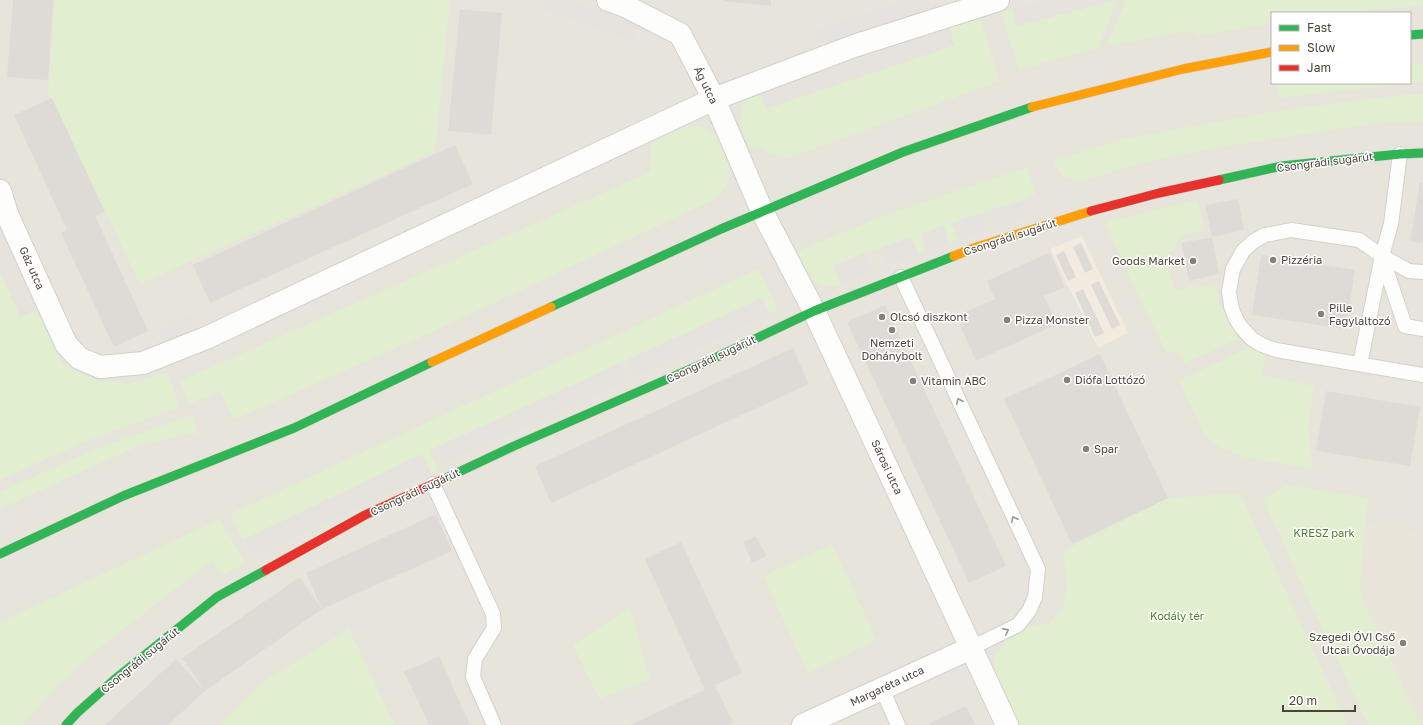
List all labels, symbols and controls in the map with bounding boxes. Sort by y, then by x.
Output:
legend [1271,12,1411,84]
text: Fast [1307,20,1332,35]
text: Slow [1307,40,1335,55]
text: Jam [1307,60,1331,75]
street label: Ág utca [692,64,721,106]
street label: Csongrádi sugárút [1276,149,1374,174]
street label: Csongrádi sugárút [962,215,1058,258]
street label: Gáz utca [17,244,48,291]
place label: Pizzéria [1281,253,1322,266]
place label: Goods Market [1112,254,1185,267]
marker: Pizzéria [1268,255,1278,265]
marker: Goods Market [1188,256,1198,266]
place label: Pille Fagylaltozó [1329,301,1391,327]
marker: Pille Fagylaltozó [1316,309,1326,319]
place label: Olcsó diszkont [890,310,968,323]
marker: Olcsó diszkont [877,312,887,322]
place label: Pizza Monster [1015,313,1090,326]
marker: Pizza Monster [1002,315,1012,325]
marker: Nemzeti Dohánybolt [887,325,897,335]
street label: Csongrádi sugárút [664,332,758,385]
place label: Nemzeti Dohánybolt [861,336,923,362]
place label: Diófa Lottózó [1075,373,1146,386]
place label: Vitamin ABC [921,374,986,387]
marker: Diófa Lottózó [1062,375,1072,385]
marker: Vitamin ABC [908,376,918,386]
one-way arrow [956,398,964,405]
street label: Sárosi utca [869,437,906,496]
place label: Spar [1094,442,1119,455]
marker: Spar [1081,444,1091,454]
street label: Csongrádi sugárút [368,465,462,518]
one-way arrow [1011,515,1019,523]
park label: KRESZ park [1293,526,1355,539]
park label: Kodály tér [1150,609,1205,622]
street label: Csongrádi sugárút [98,624,182,695]
one-way arrow [1002,628,1009,636]
place label: Szegedi ÓVI Cső Utcai Óvodája [1309,630,1395,656]
marker: Szegedi ÓVI Cső Utcai Óvodája [1398,638,1408,648]
street label: Margaréta utca [848,663,926,708]
scale bar [1283,687,1355,713]
text: 20 m [1289,693,1317,708]

